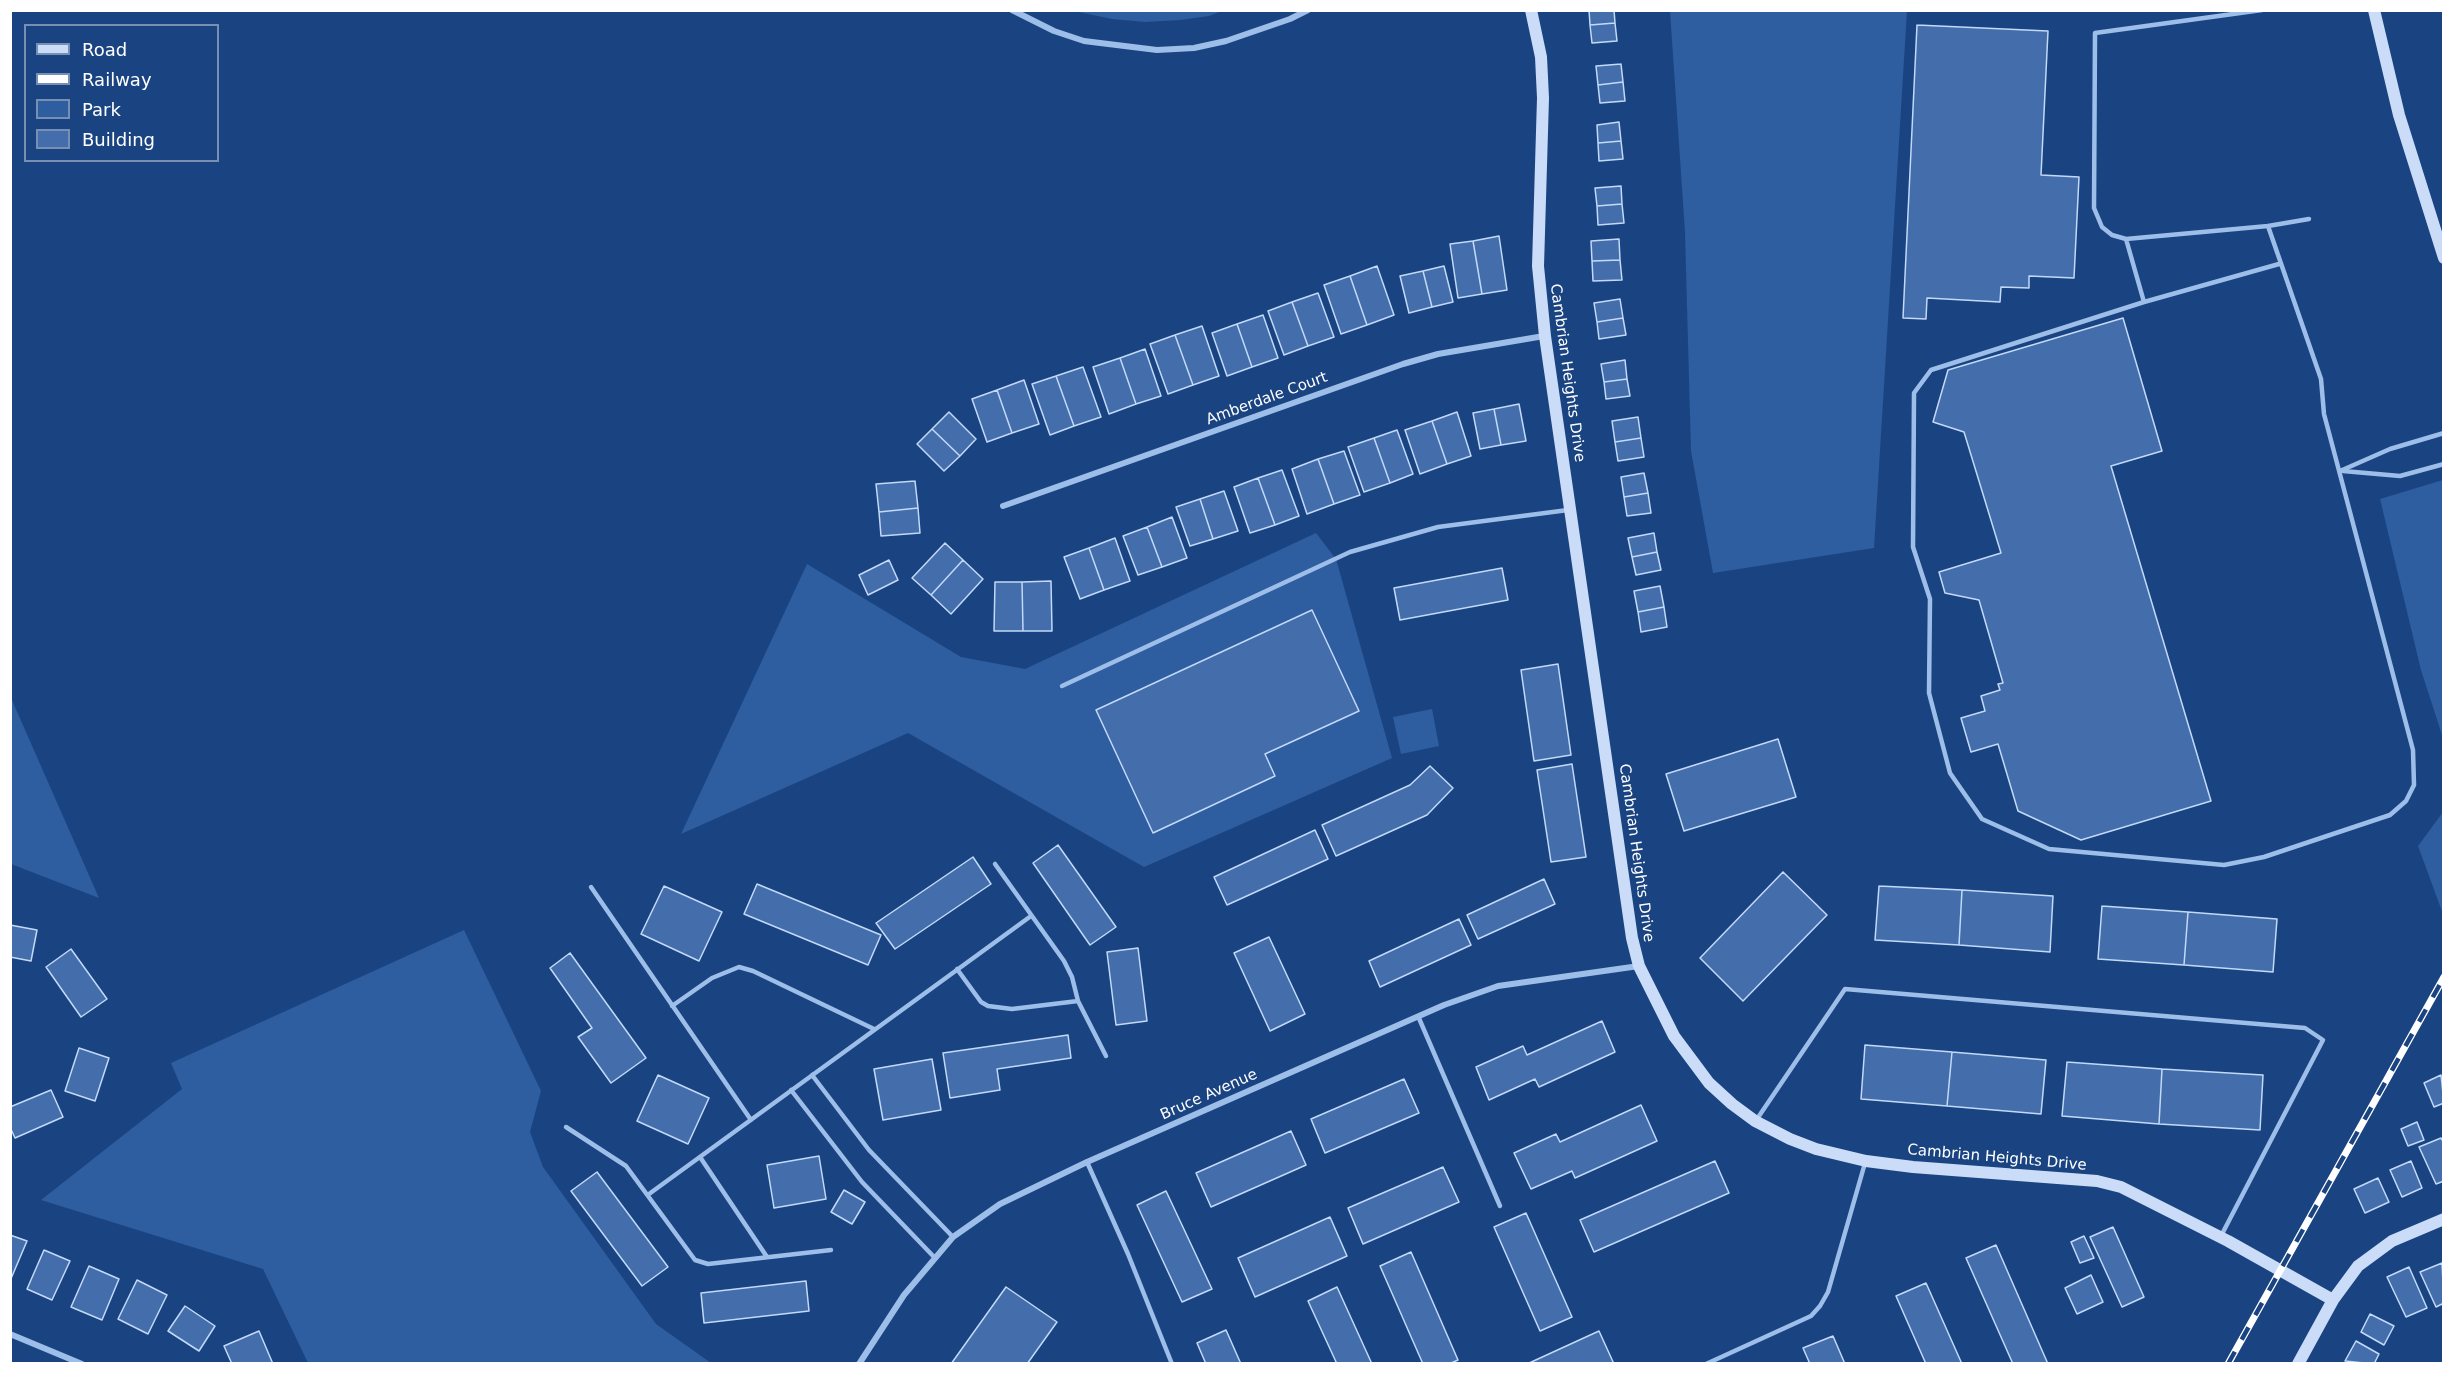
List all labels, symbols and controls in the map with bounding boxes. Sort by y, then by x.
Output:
legend [24,24,219,162]
text: Road [82,39,127,60]
text: Railway [82,69,152,90]
text: Park [82,99,121,120]
text: Building [82,129,155,150]
street label: Cambrian Heights Drive [1546,283,1588,463]
street label: Amberdale Court [1204,369,1330,429]
street label: Cambrian Heights Drive [1615,763,1657,943]
street label: Bruce Avenue [1158,1066,1260,1124]
street label: Cambrian Heights Drive [1907,1141,2087,1175]

